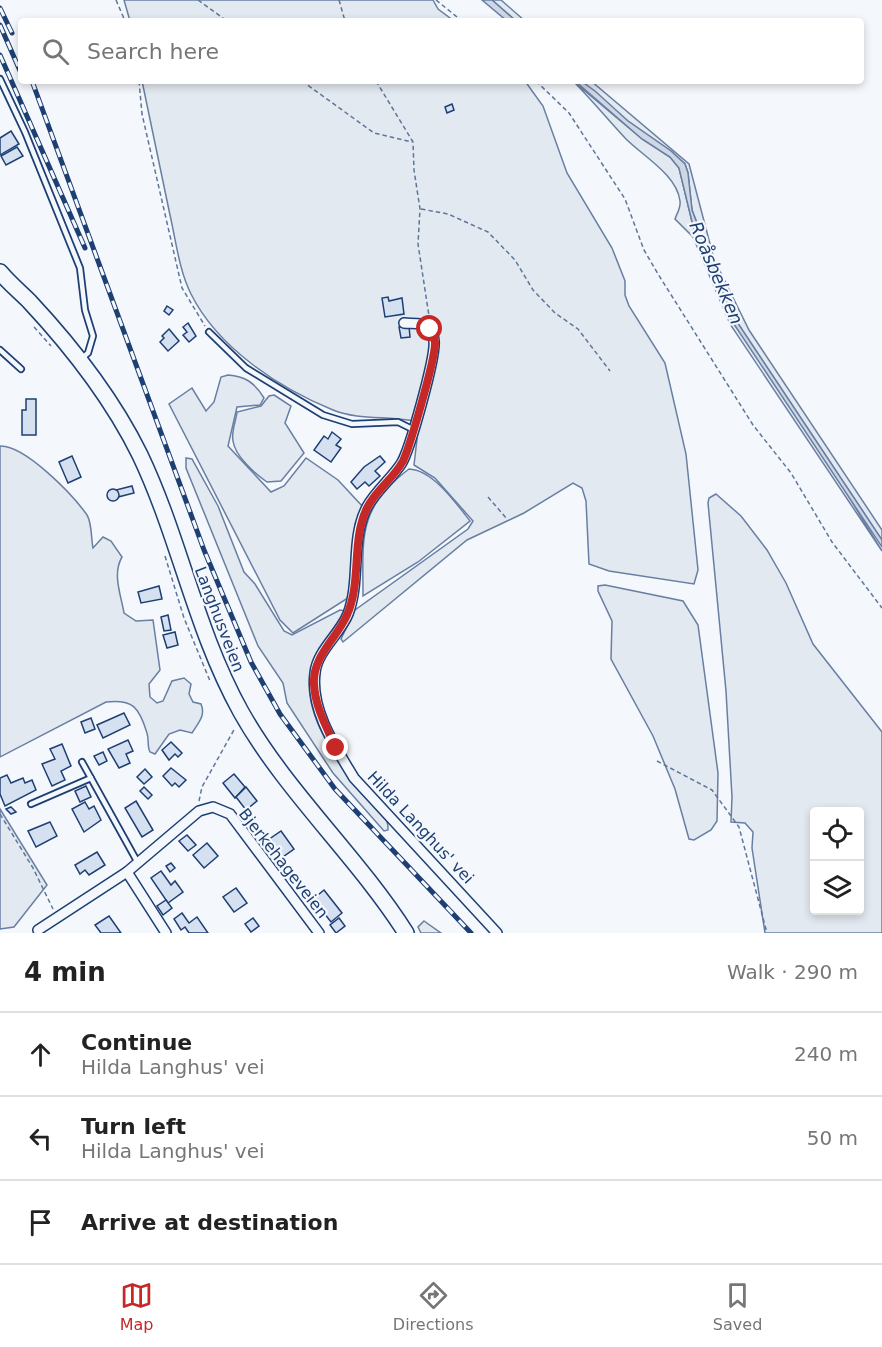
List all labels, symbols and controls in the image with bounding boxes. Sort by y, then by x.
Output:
search box [18,18,864,84]
icon: search [39,35,72,68]
text: Search here [87,39,219,64]
water label: Roåsbekken [685,218,748,327]
route start [416,315,442,341]
street label: Langhusveien [191,564,248,675]
route end [322,734,348,760]
street label: Hilda Langhus' vei [364,767,478,888]
street label: Bjerkehageveien [235,805,332,922]
map controls [810,807,864,915]
button: locate [810,807,864,861]
button: layers [810,861,864,915]
text: 4 min [24,957,106,987]
text: Walk · 290 m [727,960,858,984]
text: Continue [81,1030,192,1055]
icon: ahead [24,1038,57,1071]
text: 240 m [794,1042,858,1066]
text: Hilda Langhus' vei [81,1055,265,1079]
text: Turn left [81,1114,186,1139]
icon: left [24,1122,57,1155]
text: 50 m [807,1126,858,1150]
text: Hilda Langhus' vei [81,1139,265,1163]
icon: arrive [24,1206,57,1239]
text: Arrive at destination [81,1210,338,1235]
tab: Map [120,1279,153,1334]
tab: Directions [393,1279,473,1334]
tab: Saved [713,1279,762,1334]

